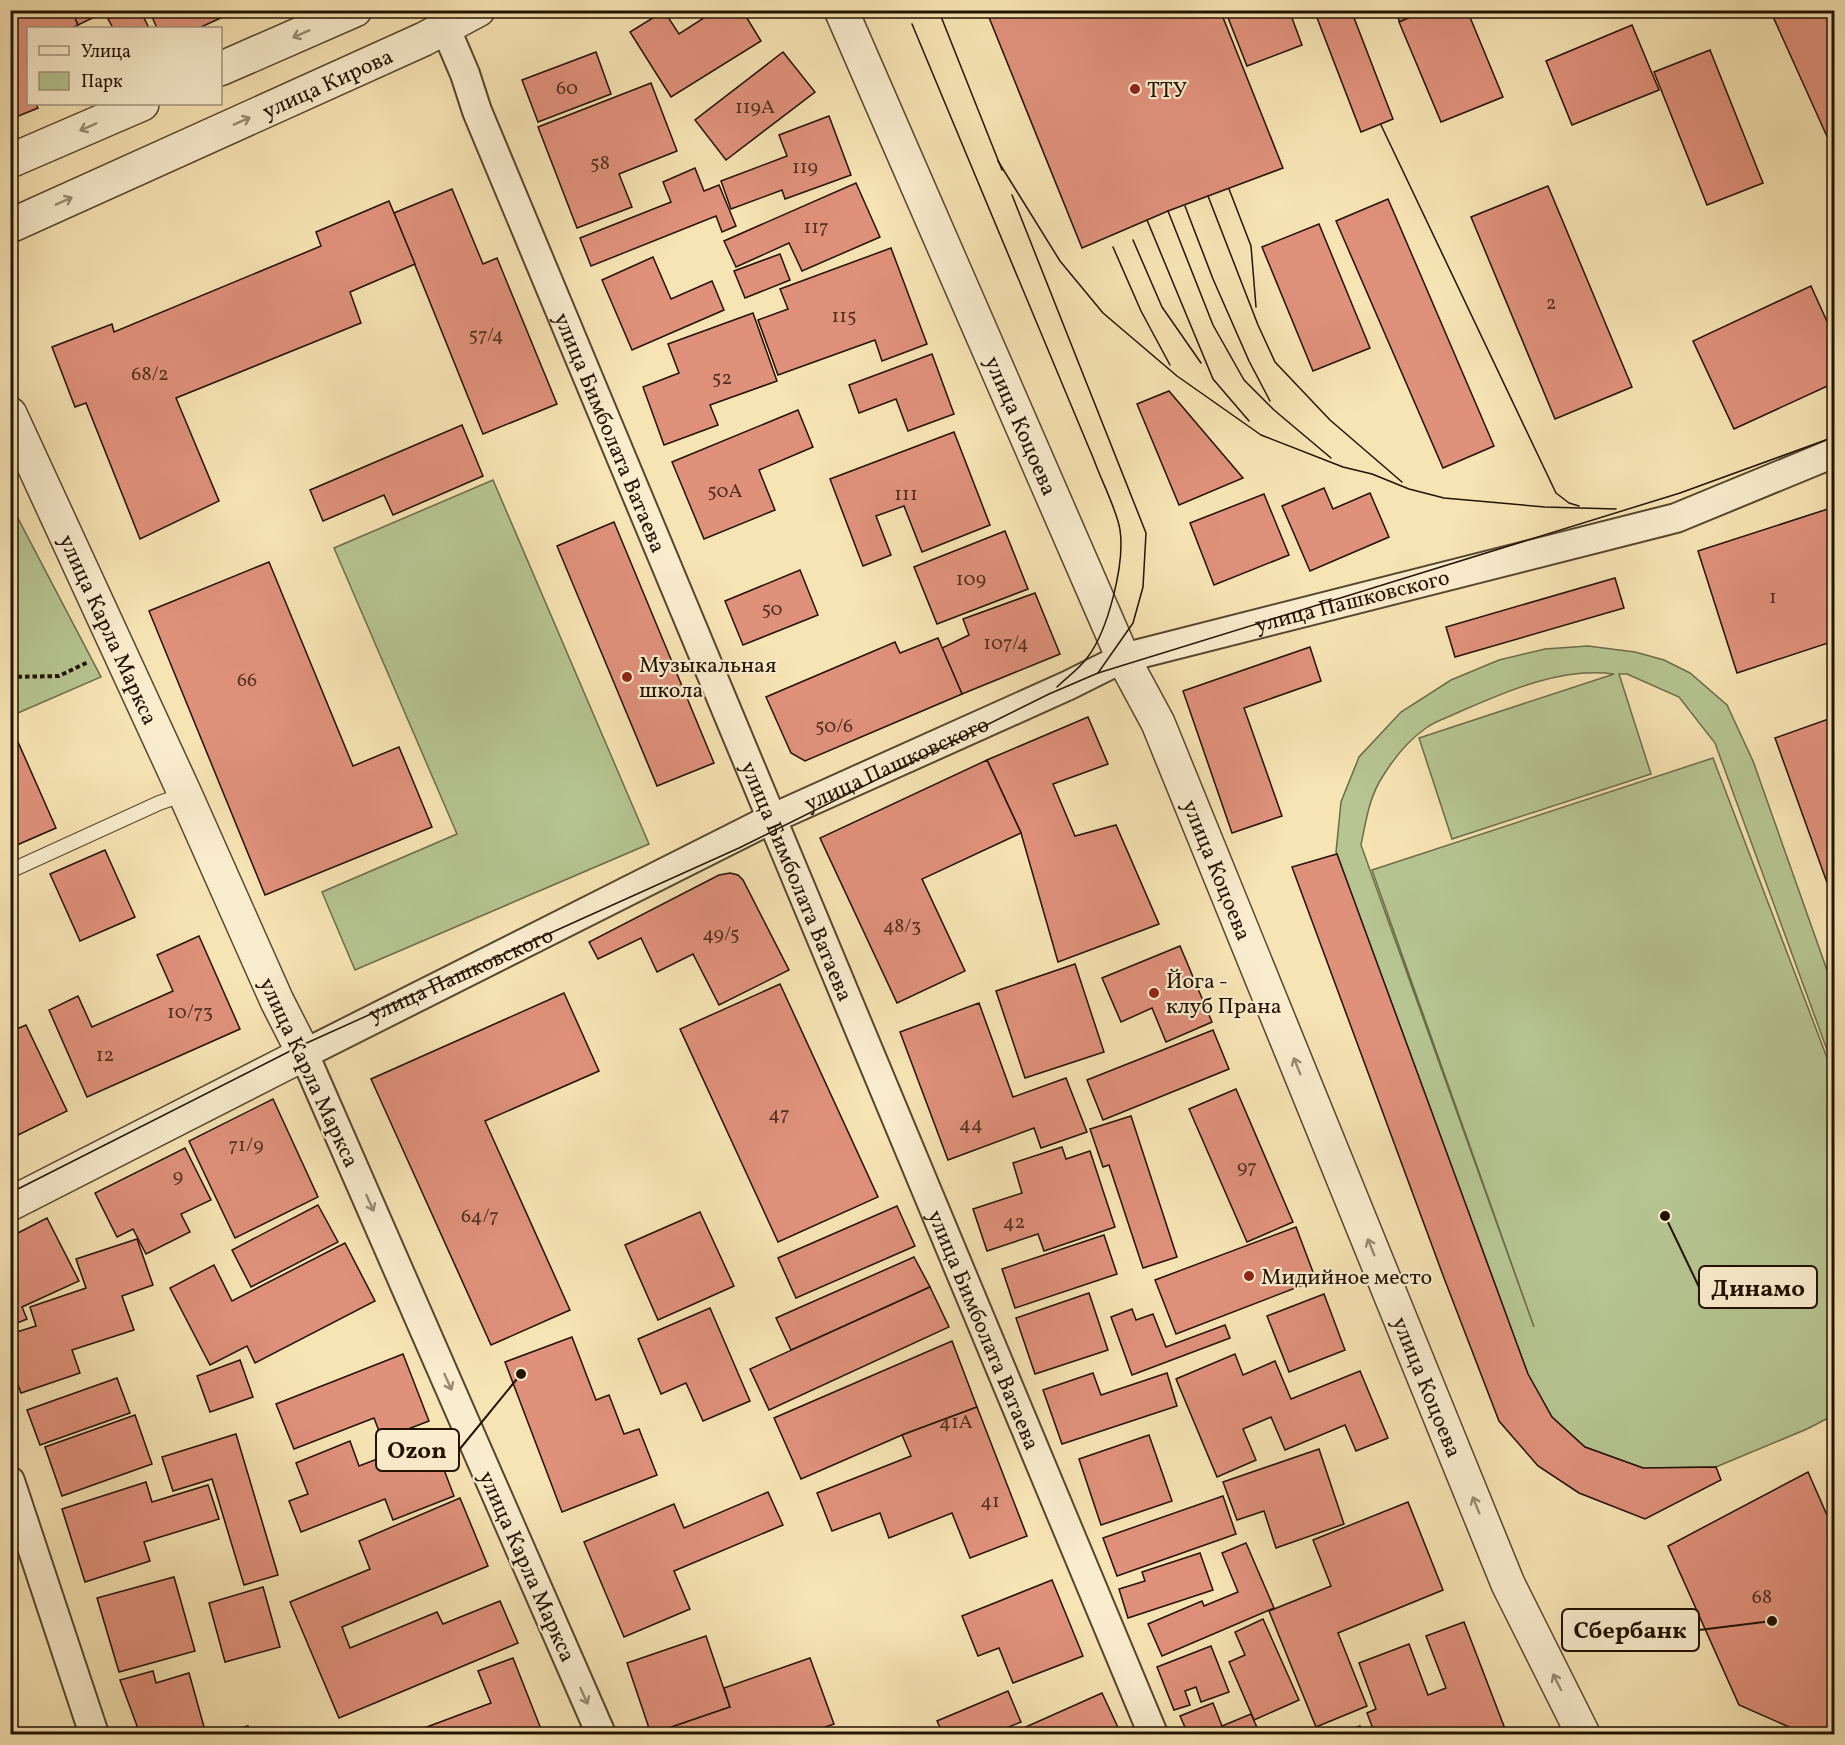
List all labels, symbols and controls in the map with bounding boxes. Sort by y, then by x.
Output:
legend [27,27,222,105]
one-way arrow [293,29,311,40]
text: Улица [81,40,131,65]
street label: улица Кирова [258,42,399,128]
text: Парк [81,70,123,95]
house number: 60 [556,75,578,103]
place label: ТТУ [1147,76,1187,107]
marker: ТТУ [1128,82,1142,96]
house number: 119А [735,94,775,122]
one-way arrow [232,115,250,127]
one-way arrow [80,122,98,133]
house number: 58 [590,150,610,178]
house number: 119 [792,154,818,182]
one-way arrow [54,195,72,207]
house number: 117 [803,214,829,242]
house number: 2 [1546,290,1556,318]
house number: 115 [831,303,857,331]
street label: улица Бимболата Ватаева [545,308,672,558]
house number: 57/4 [468,322,504,350]
street label: улица Коцоева [975,352,1063,501]
house number: 68/2 [131,361,169,389]
house number: 52 [712,365,732,393]
house number: 50А [707,478,743,506]
house number: 111 [894,481,918,509]
street label: улица Карла Маркса [50,530,164,731]
street label: улица Пашковского [1252,563,1453,642]
house number: 109 [956,566,986,594]
house number: 1 [1769,584,1777,612]
house number: 50 [761,596,783,624]
house number: 107/4 [983,630,1029,658]
place label: Музыкальная школа [639,651,777,707]
house number: 66 [237,667,257,695]
marker: Музыкальная школа [620,670,634,684]
street label: улица Пашковского [800,710,995,820]
house number: 50/6 [815,713,853,741]
street label: улица Бимболата Ватаева [732,757,859,1007]
street label: улица Коцоева [1173,796,1258,946]
house number: 48/3 [883,913,921,941]
street label: улица Пашковского [364,921,559,1031]
house number: 49/5 [702,921,740,949]
place label: Йога - клуб Прана [1166,967,1282,1023]
street label: улица Карла Маркса [250,973,365,1173]
marker: Йога - клуб Прана [1147,986,1161,1000]
house number: 10/73 [167,999,213,1027]
house number: 12 [96,1042,114,1070]
one-way arrow [1291,1057,1302,1076]
house number: 47 [768,1101,790,1129]
house number: 44 [959,1111,983,1139]
house number: 71/9 [228,1132,264,1160]
house number: 97 [1237,1154,1257,1182]
house number: 9 [173,1163,183,1191]
one-way arrow [365,1194,376,1212]
house number: 64/7 [461,1203,499,1231]
street label: улица Бимболата Ватаева [918,1206,1046,1455]
house number: 42 [1003,1209,1025,1237]
one-way arrow [1365,1238,1376,1256]
place label: Мидийное место [1261,1263,1432,1294]
callout: Динамо [1699,1266,1817,1308]
marker: Мидийное место [1242,1269,1256,1283]
text: Динамо [1711,1273,1805,1307]
street label: улица Коцоева [1383,1313,1468,1463]
one-way arrow [442,1373,454,1391]
house number: 41А [939,1409,973,1437]
callout: Ozon [376,1429,459,1471]
text: Ozon [387,1435,447,1469]
street label: улица Карла Маркса [470,1466,582,1668]
house number: 41 [980,1488,1000,1516]
one-way arrow [1470,1496,1481,1515]
house number: 68 [1752,1584,1772,1612]
callout: Сбербанк [1562,1609,1699,1651]
text: Сбербанк [1573,1615,1687,1649]
one-way arrow [1551,1674,1562,1692]
one-way arrow [579,1686,590,1704]

